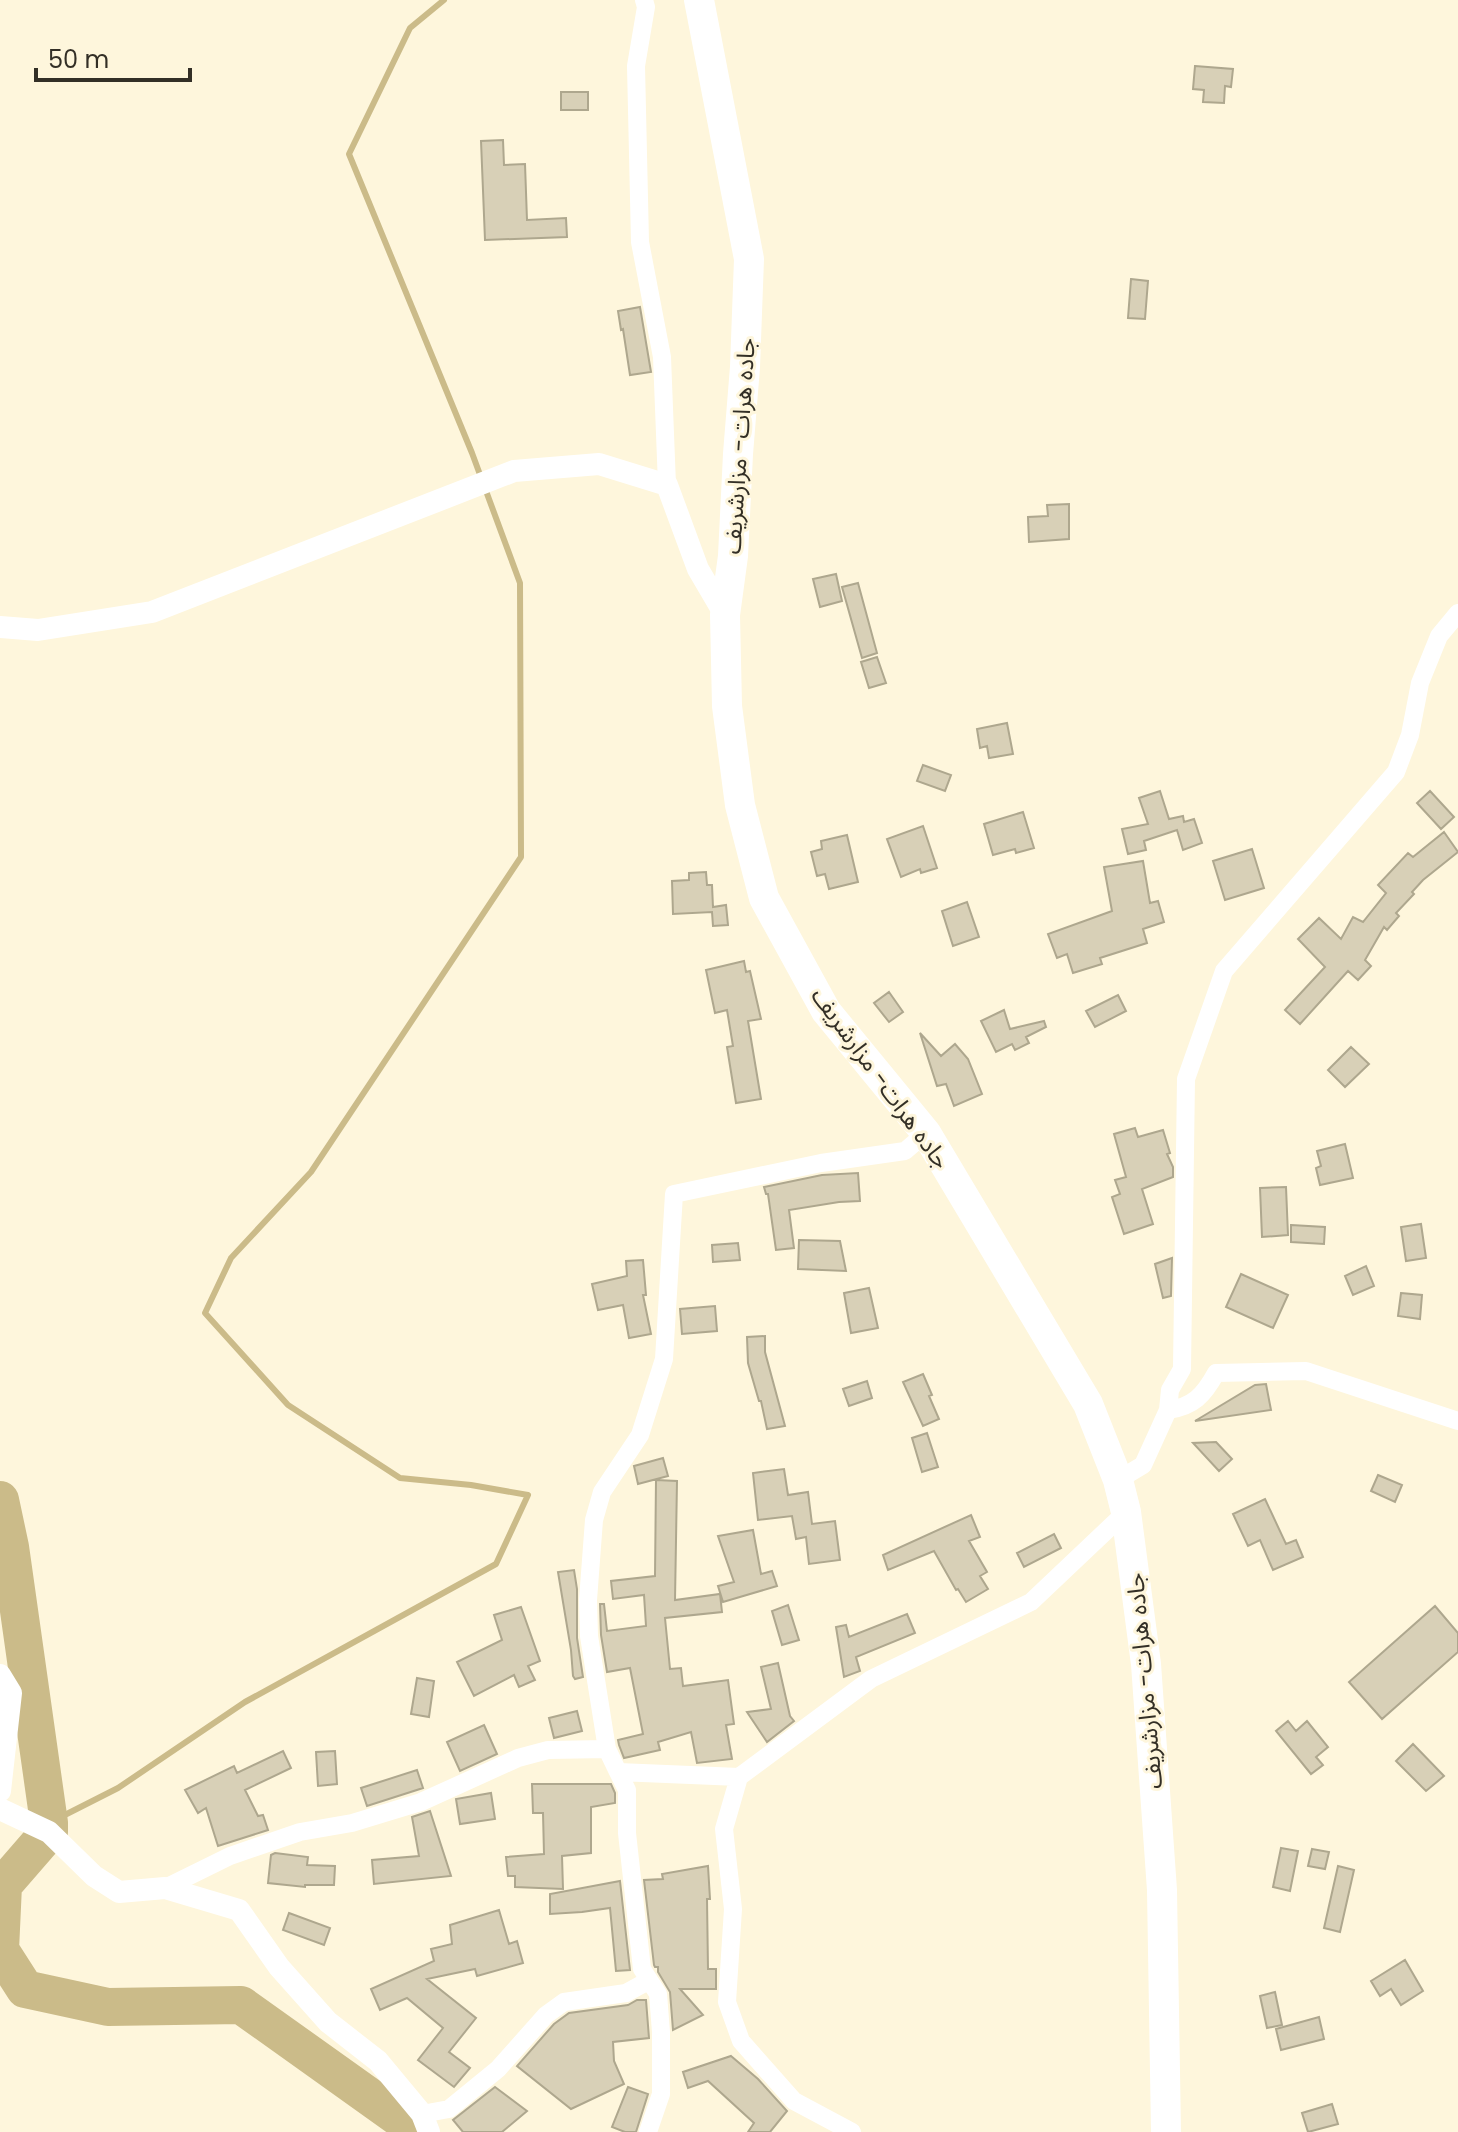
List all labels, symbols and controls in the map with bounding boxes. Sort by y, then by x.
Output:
scale bar [36,32,190,82]
text: 50 m [48,43,109,76]
street label: جاده هرات- مزارشریف [715,337,763,555]
street label: جاده هرات- مزارشریف [804,981,958,1175]
street label: جاده هرات- مزارشریف [1118,1571,1170,1791]

